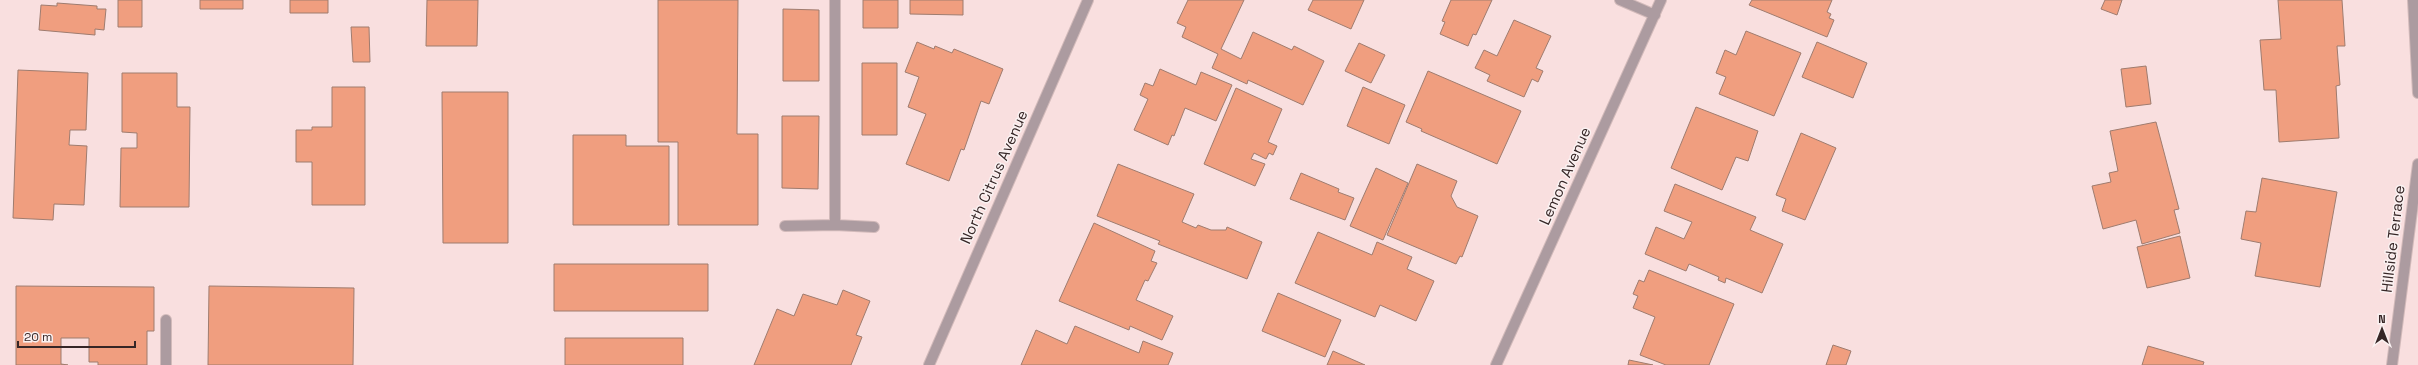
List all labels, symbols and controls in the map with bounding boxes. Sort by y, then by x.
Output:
street label: North Citrus Avenue [955,107,1032,247]
street label: Lemon Avenue [1535,124,1595,228]
street label: Hillside Terrace [2376,184,2409,294]
north arrow [2362,309,2402,349]
text: N [2378,312,2386,326]
scale bar [18,323,135,349]
text: 20 m [24,329,52,345]

